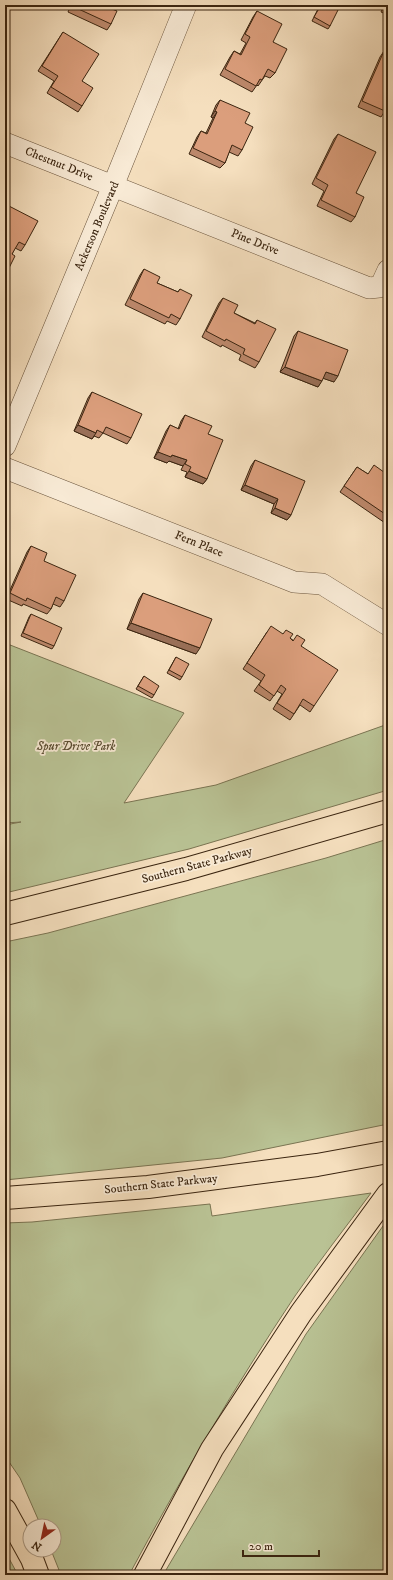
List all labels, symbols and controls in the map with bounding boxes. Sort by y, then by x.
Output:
street label: Chestnut Drive [23,144,95,184]
street label: Ackerson Boulevard [71,179,123,273]
street label: Pine Drive [229,226,281,258]
street label: Fern Place [173,527,226,561]
park label: Spur Drive Park [36,739,115,754]
street label: Southern State Parkway [140,843,254,887]
street label: Southern State Parkway [104,1171,219,1197]
north arrow [22,1518,62,1558]
scale bar [243,1532,319,1558]
text: N [29,1537,45,1554]
text: 20 m [249,1539,273,1554]

